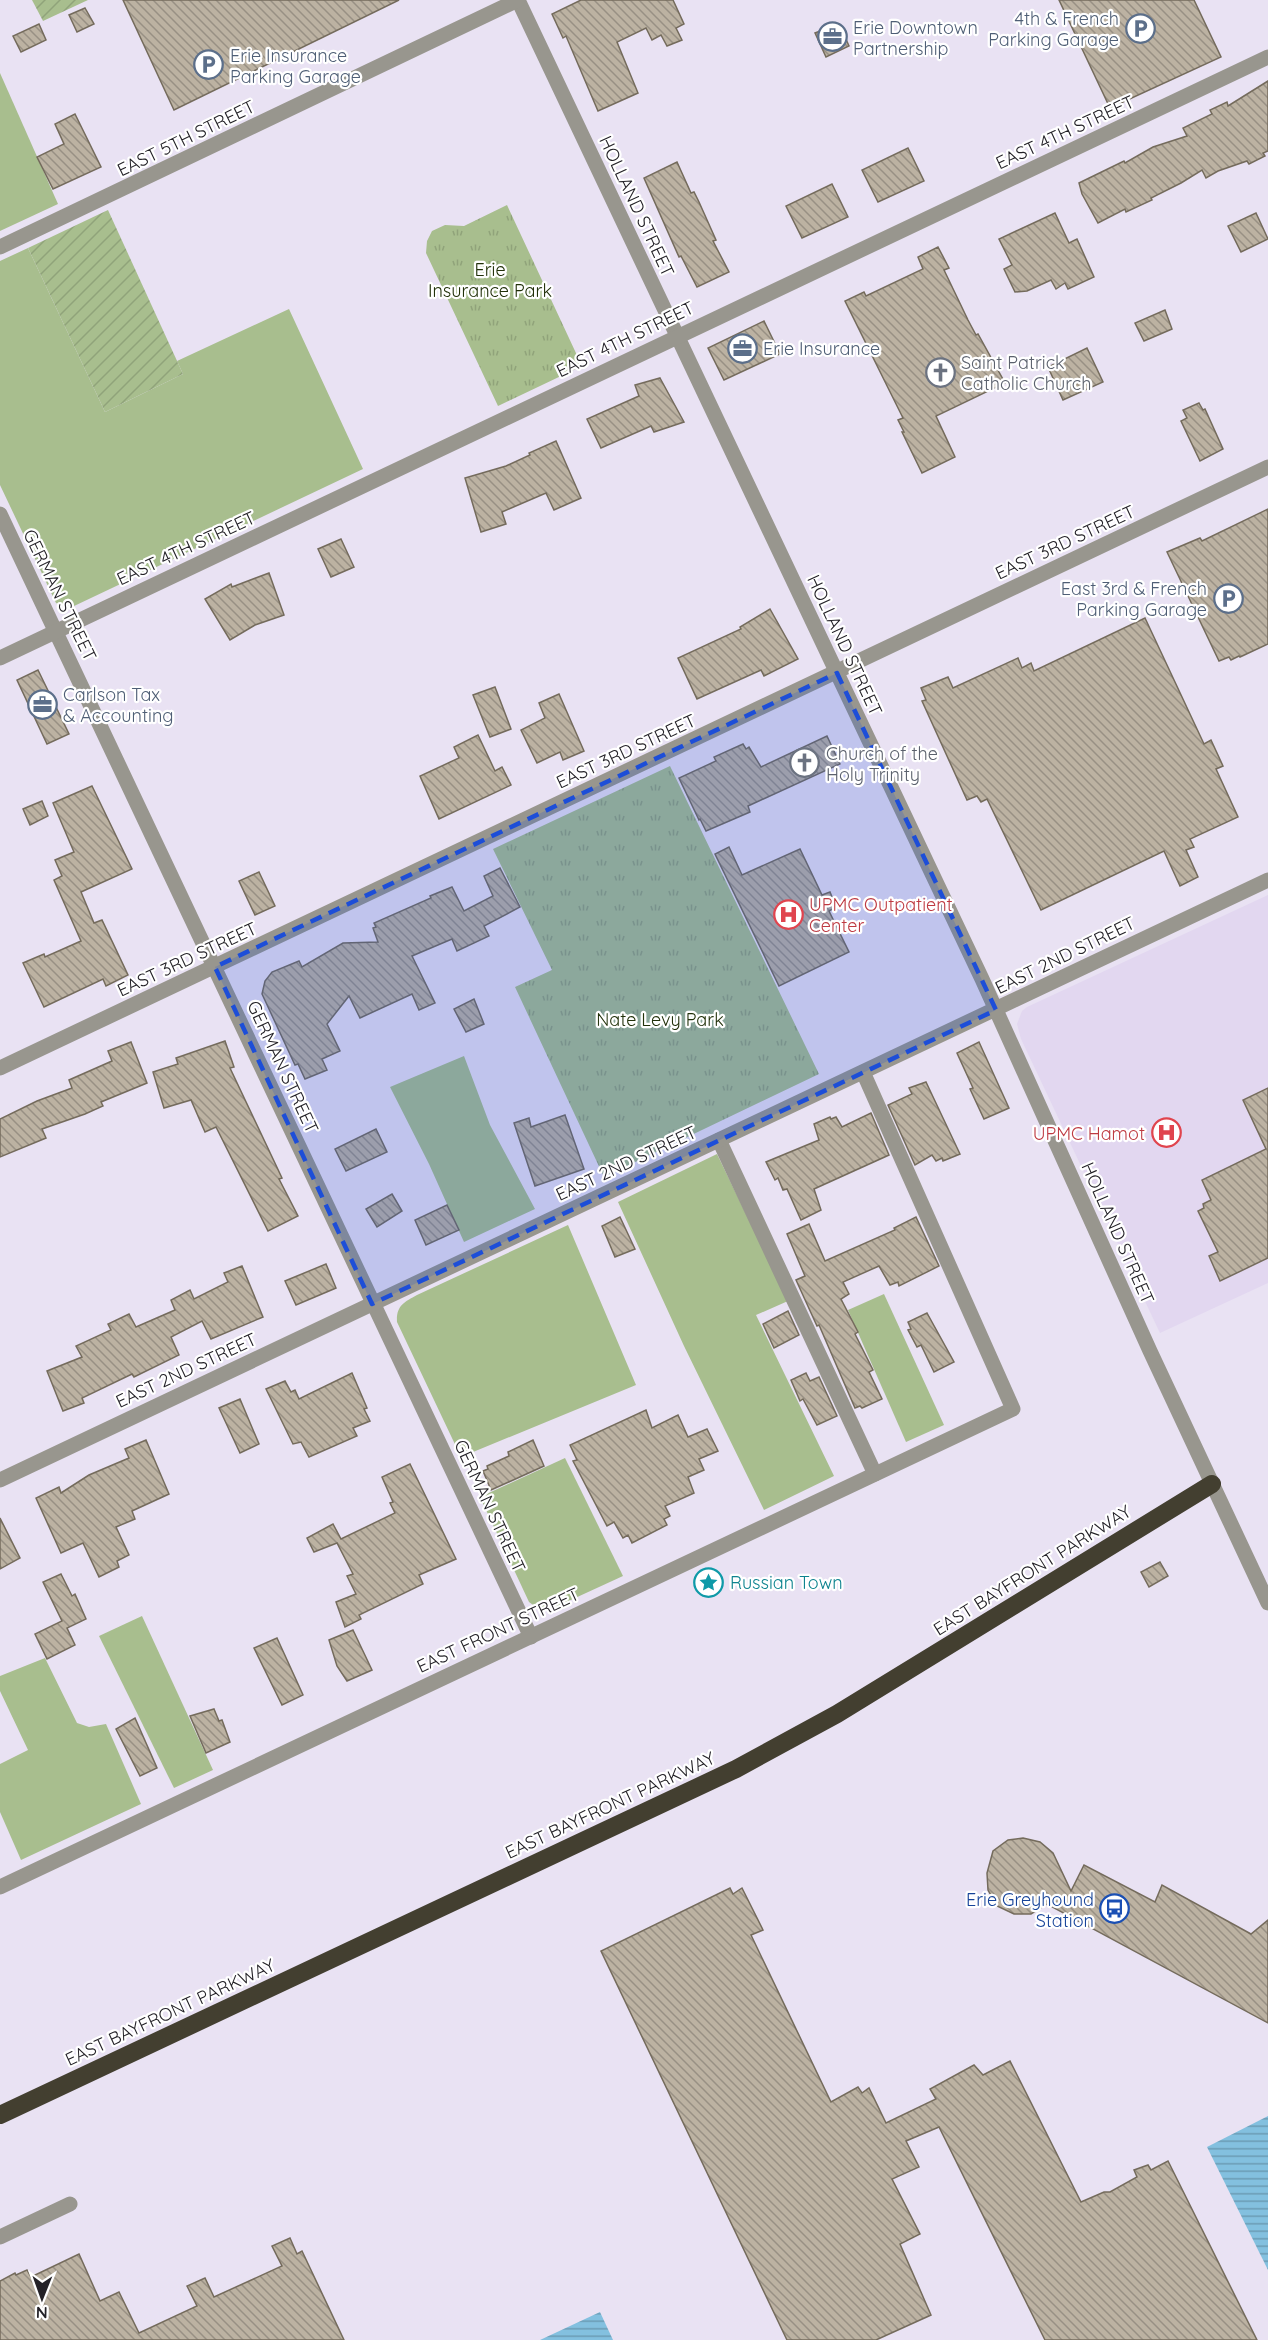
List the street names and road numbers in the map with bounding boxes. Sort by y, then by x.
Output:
street label: EAST 4TH STREET [992,90,1138,174]
street label: EAST 5TH STREET [113,95,259,181]
street label: HOLLAND STREET [594,132,680,280]
street label: EAST 4TH STREET [552,296,698,382]
street label: EAST 3RD STREET [991,500,1139,584]
street label: EAST 4TH STREET [113,506,259,590]
street label: GERMAN STREET [18,525,102,665]
street label: HOLLAND STREET [802,571,888,719]
street label: EAST 3RD STREET [552,709,700,793]
street label: EAST 2ND STREET [991,911,1139,999]
street label: EAST 3RD STREET [113,917,261,1001]
street label: GERMAN STREET [242,997,324,1137]
street label: EAST 2ND STREET [552,1120,700,1206]
street label: HOLLAND STREET [1076,1158,1160,1308]
street label: EAST 2ND STREET [112,1327,260,1413]
street label: GERMAN STREET [449,1436,531,1576]
street label: EAST BAYFRONT PARKWAY [929,1500,1135,1640]
street label: EAST FRONT STREET [413,1582,583,1678]
street label: EAST BAYFRONT PARKWAY [501,1746,719,1864]
street label: EAST BAYFRONT PARKWAY [61,1953,279,2071]

